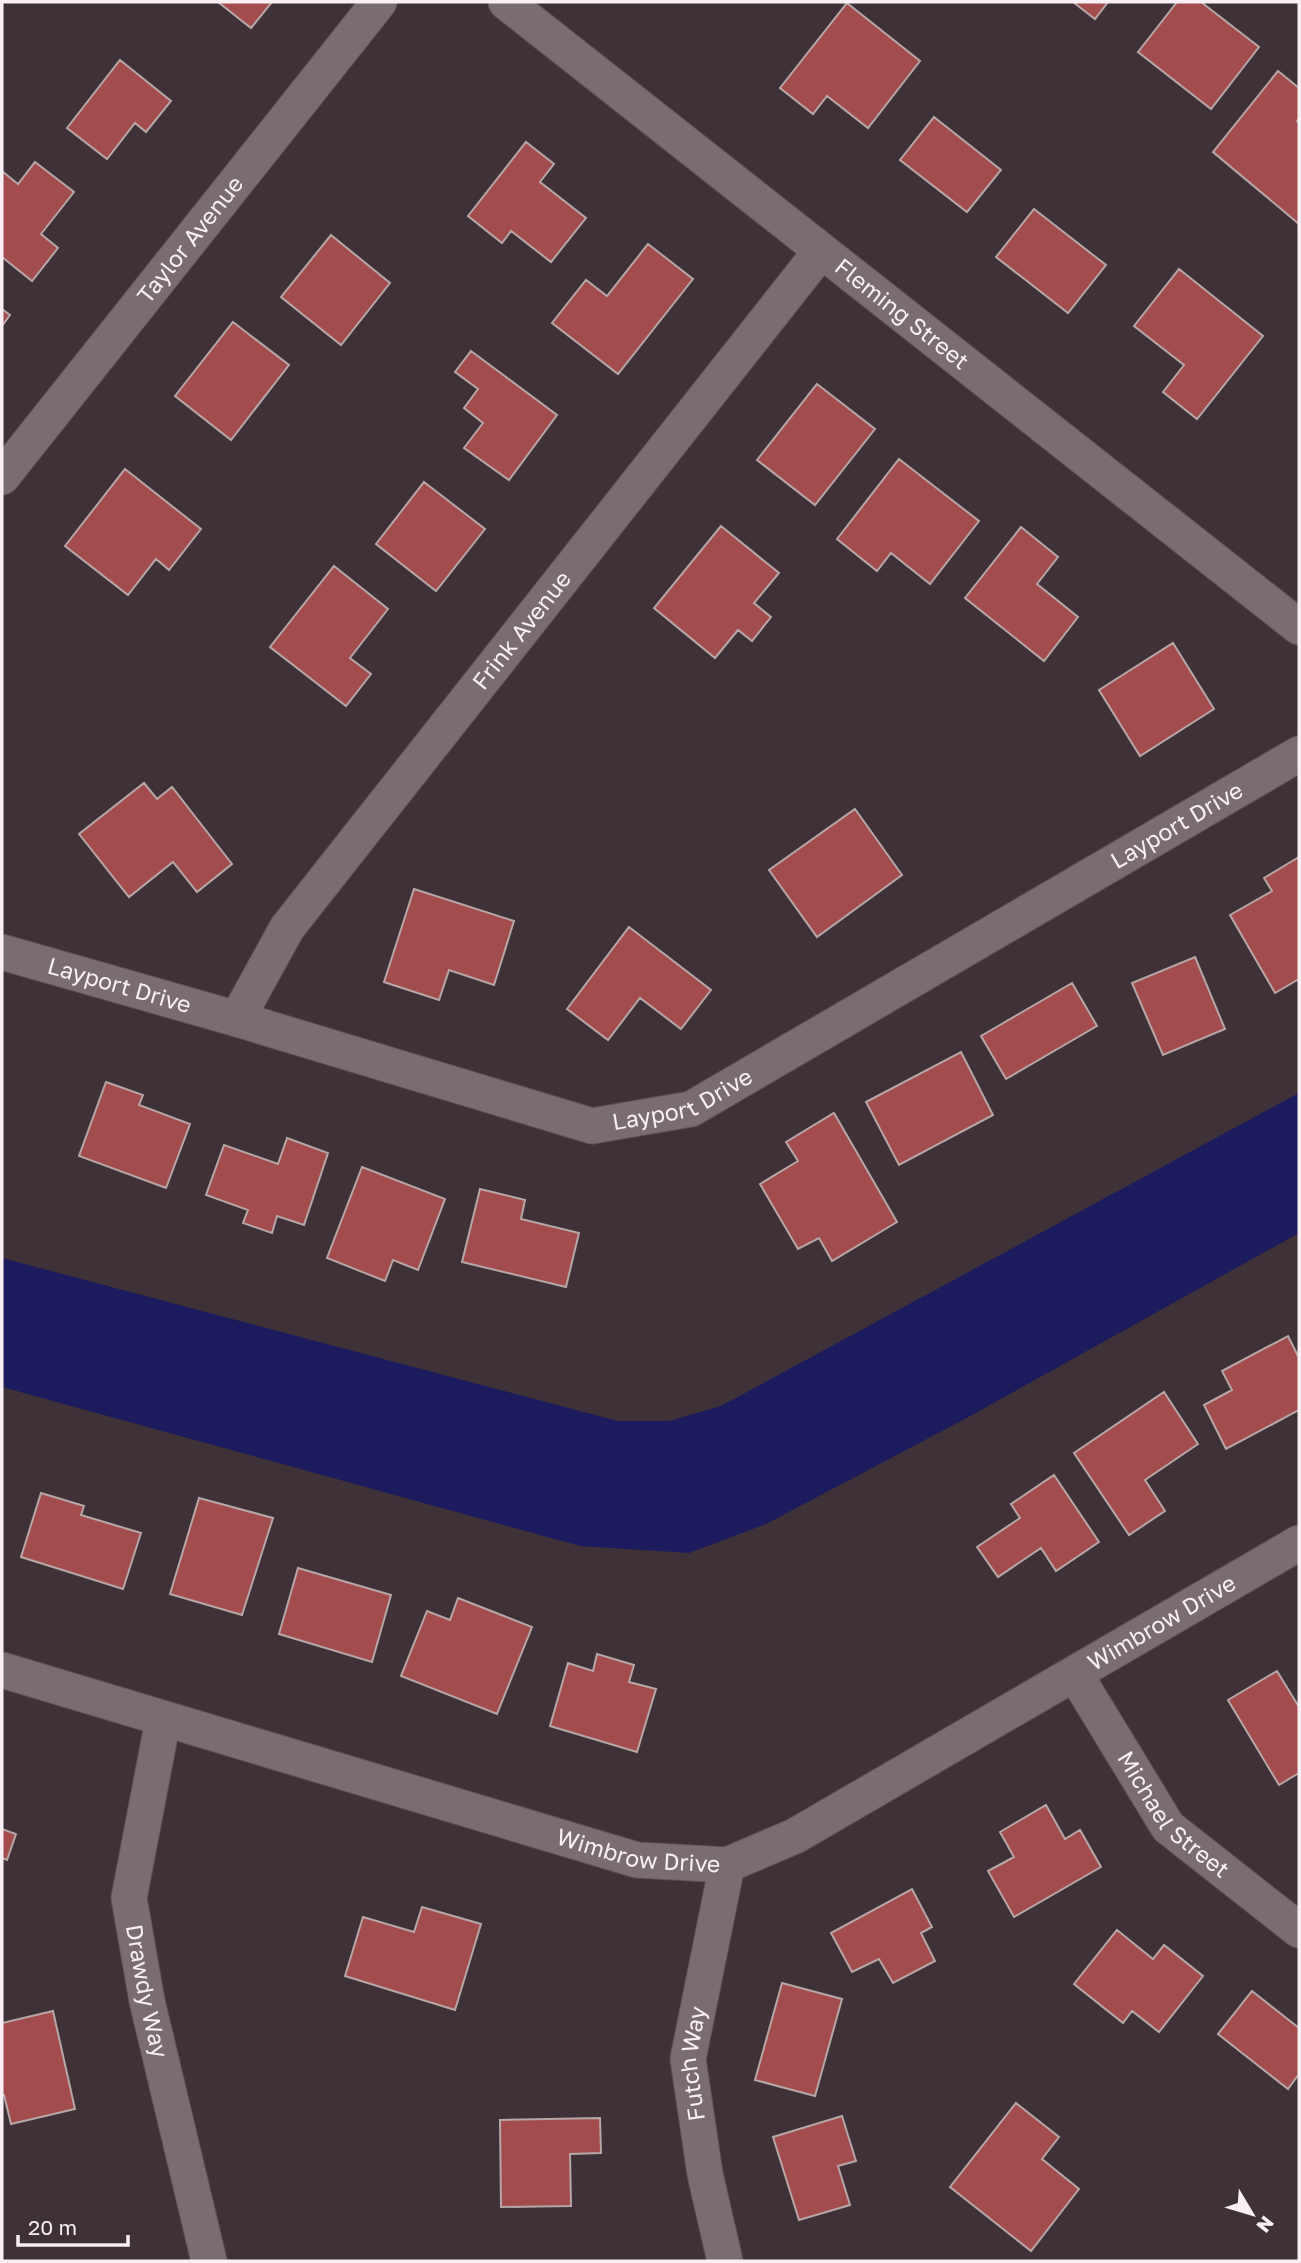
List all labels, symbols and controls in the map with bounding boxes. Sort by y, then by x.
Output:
street label: Taylor Avenue [131,170,249,308]
street label: Fleming Street [830,252,975,375]
street label: Frink Avenue [466,565,576,694]
street label: Layport Drive [1105,775,1247,874]
street label: Layport Drive [45,951,195,1018]
street label: Layport Drive [610,1062,757,1135]
street label: Wimbrow Drive [1082,1568,1240,1676]
street label: Michael Street [1112,1746,1235,1883]
street label: Wimbrow Drive [554,1822,721,1878]
street label: Drawdy Way [121,1922,175,2060]
street label: Futch Way [673,2004,711,2123]
north arrow [1217,2179,1287,2249]
scale bar [18,2204,128,2248]
text: N [1252,2212,1279,2238]
text: 20 m [28,2214,77,2240]

